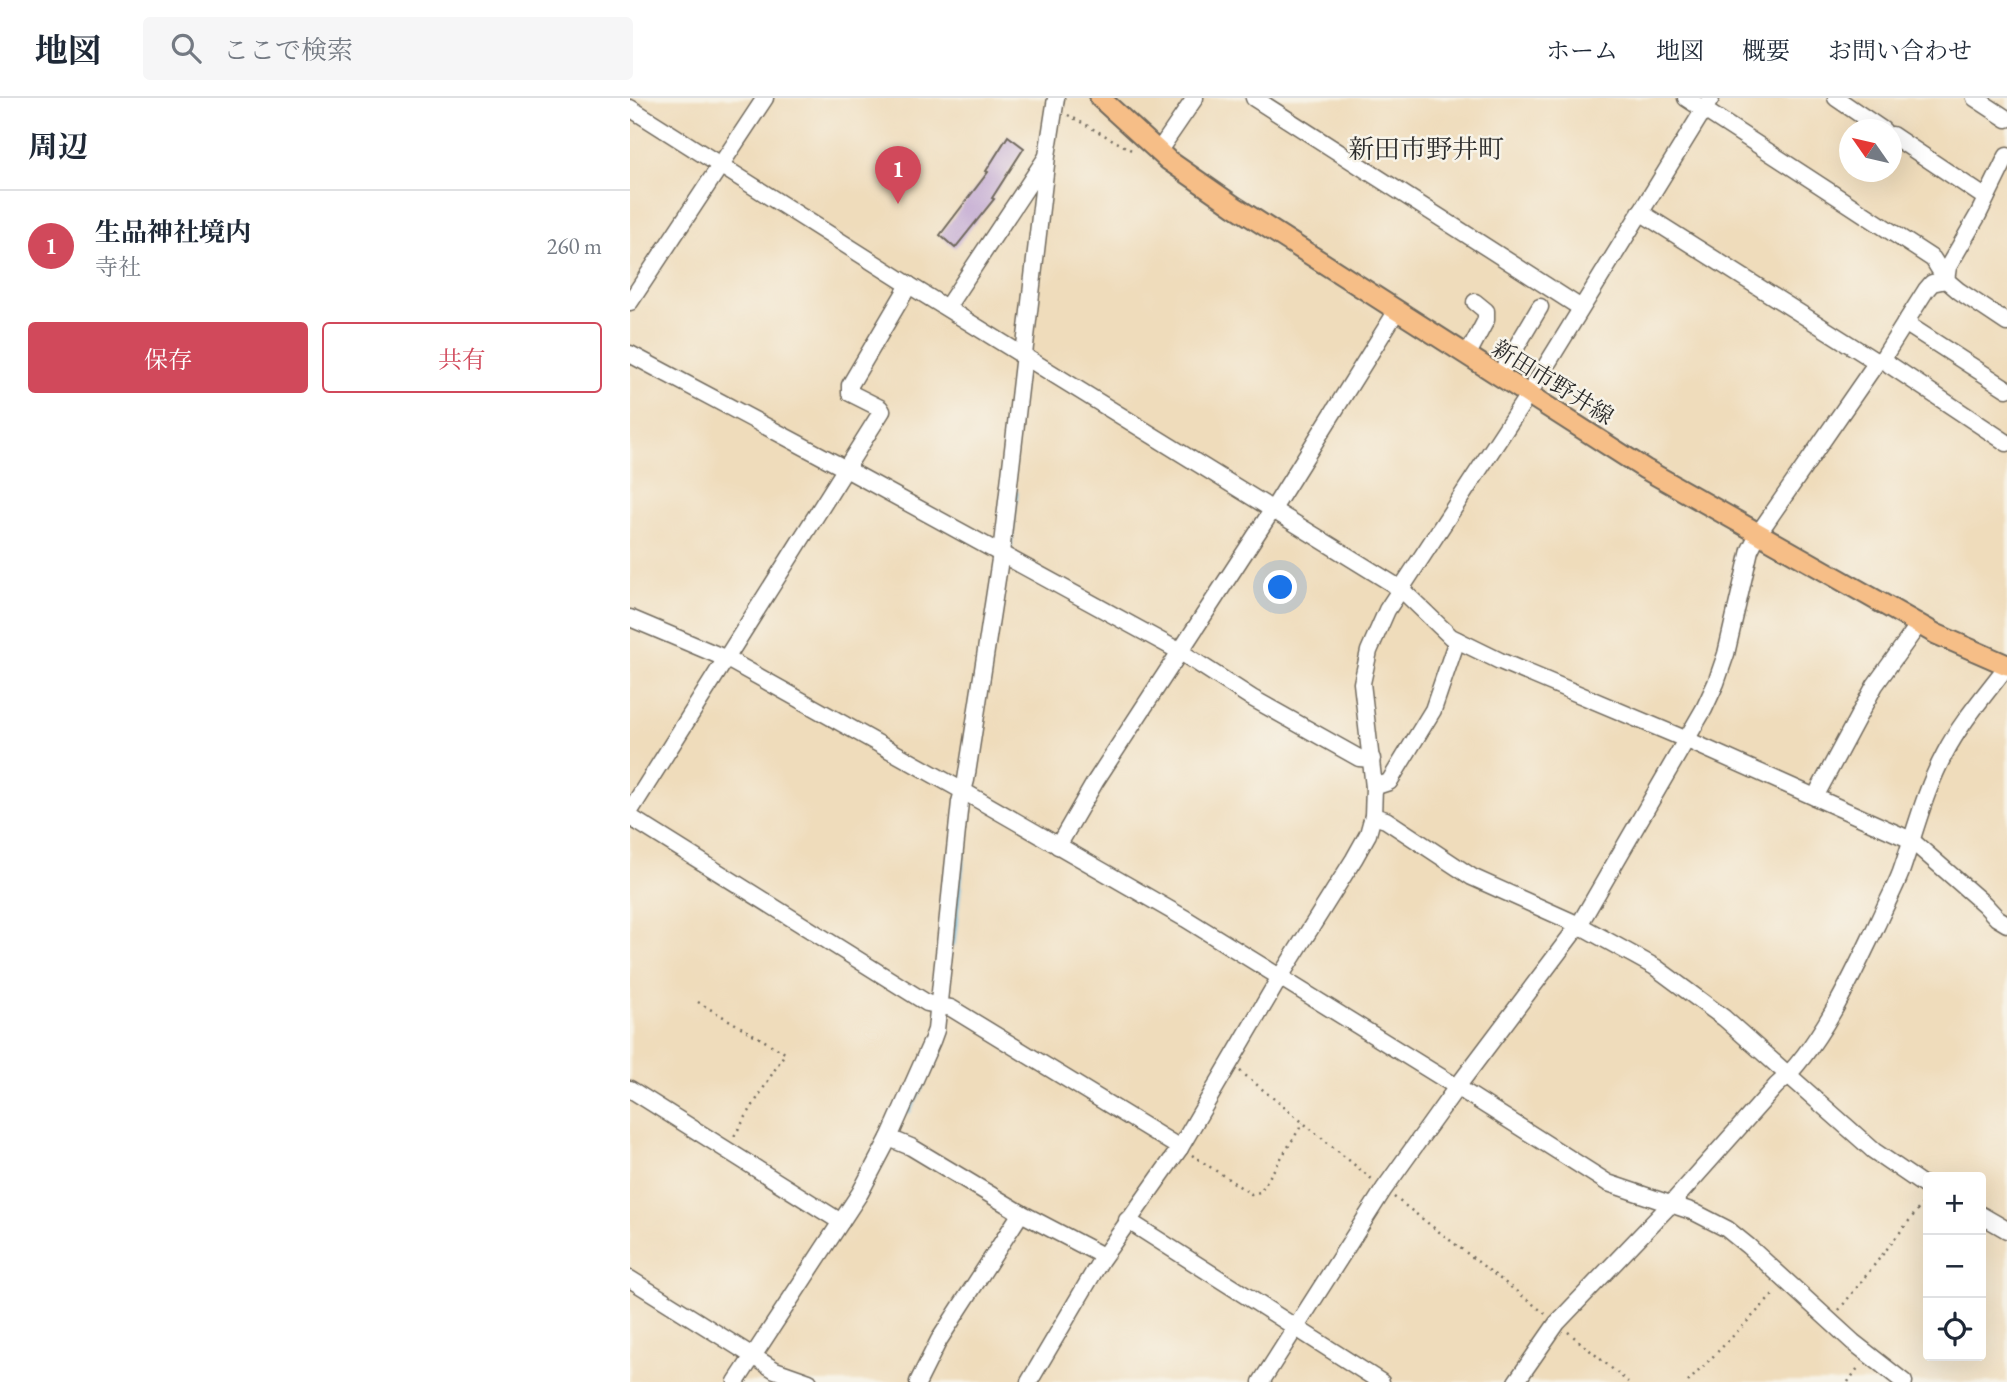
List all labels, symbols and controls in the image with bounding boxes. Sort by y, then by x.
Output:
search box [143,17,633,80]
text: 地図 [35,29,101,72]
icon: search [167,29,205,67]
text: ここで検索 [223,33,353,67]
text: ホーム [1546,35,1618,66]
text: 地図 [1656,35,1704,66]
text: 概要 [1742,35,1790,66]
text: お問い合わせ [1828,35,1972,66]
north arrow [1839,119,1902,182]
text: 周辺 [28,127,88,166]
district label: 新田市野井町 [1348,132,1504,166]
pin: 1 [875,146,921,204]
text: 生品神社境内 [95,215,251,249]
text: 1 [45,231,57,261]
text: 260 m [546,231,602,261]
text: 寺社 [95,252,141,282]
button: 保存 [28,322,308,393]
button: 共有 [322,322,602,393]
street label: 新田市野井線 [1487,333,1619,431]
your location [1263,570,1297,604]
map controls [1923,1172,1986,1361]
button: + [1923,1172,1986,1235]
button: − [1923,1235,1986,1298]
button: locate [1923,1298,1986,1361]

